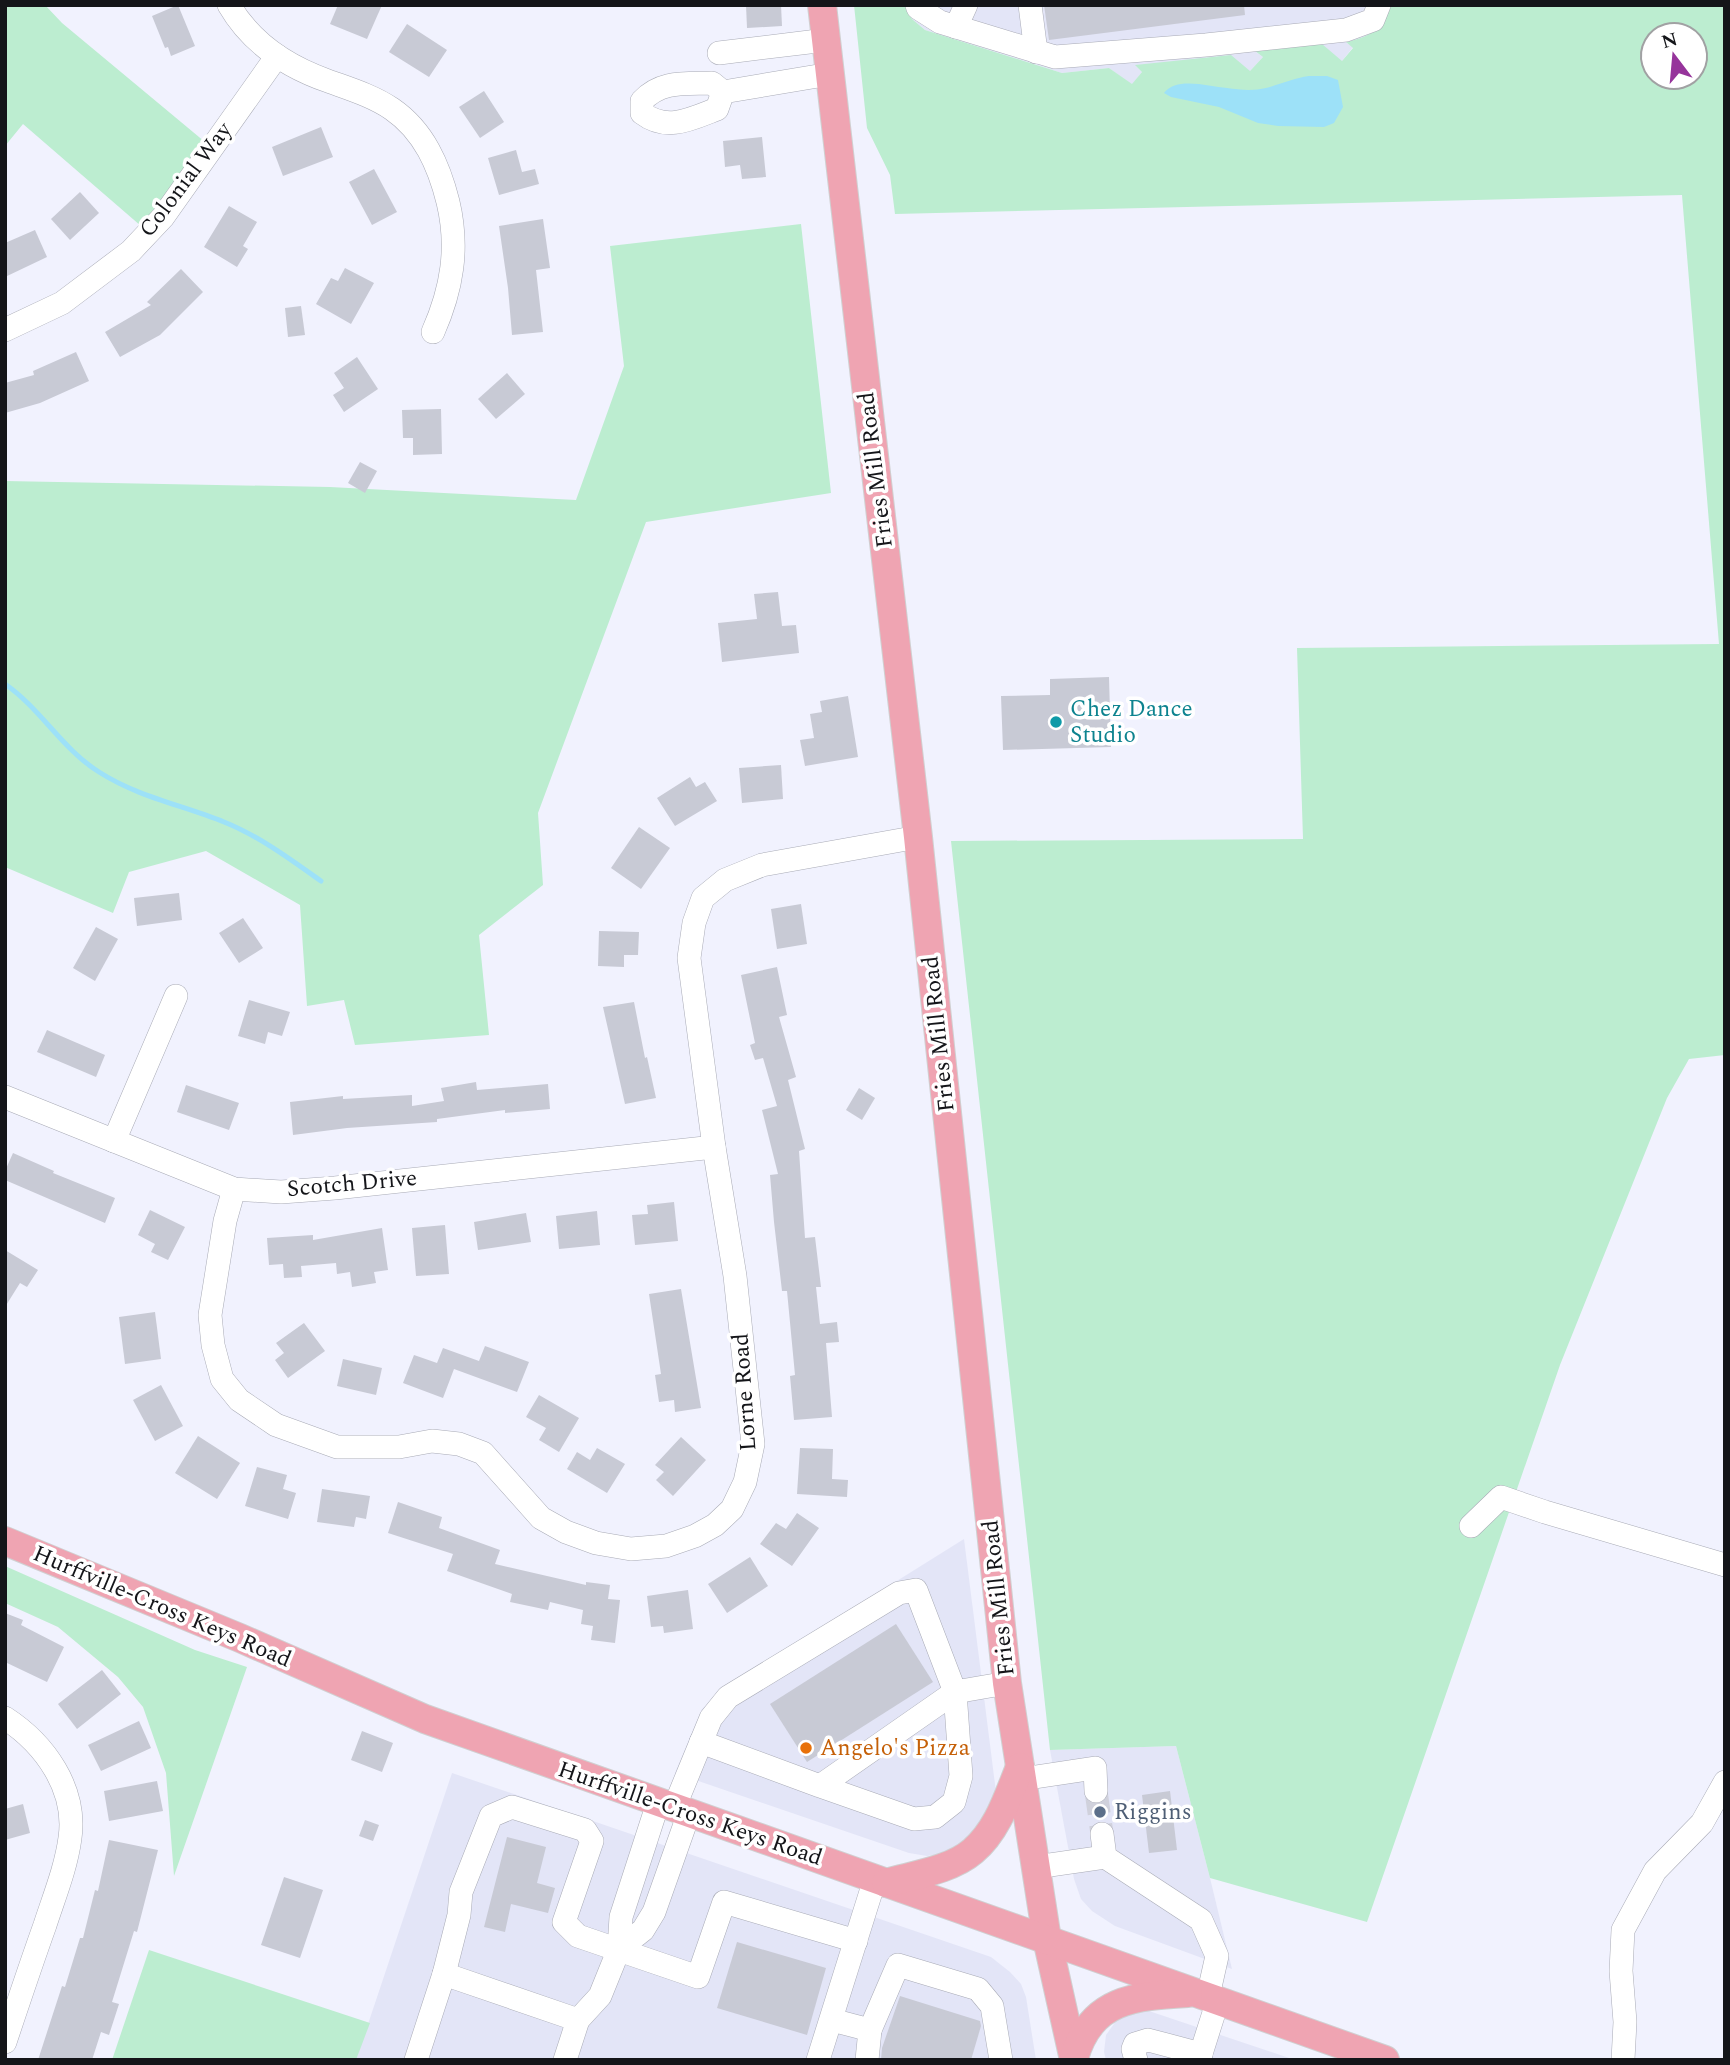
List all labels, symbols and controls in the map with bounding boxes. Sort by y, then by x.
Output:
north arrow [1639,21,1709,91]
text: N [1658,25,1681,57]
street label: Colonial Way [131,114,242,245]
street label: Fries Mill Road [849,390,903,550]
place label: Chez Dance Studio [1070,692,1193,753]
marker: Chez Dance Studio [1048,714,1064,730]
street label: Fries Mill Road [913,954,965,1114]
street label: Scotch Drive [285,1161,419,1207]
street label: Lorne Road [723,1332,767,1452]
street label: Fries Mill Road [973,1518,1025,1678]
street label: Hurffville-Cross Keys Road [27,1537,297,1677]
place label: Angelo's Pizza [820,1731,970,1766]
marker: Angelo's Pizza [798,1740,814,1756]
street label: Hurffville-Cross Keys Road [553,1752,827,1876]
place label: Riggins [1114,1795,1192,1830]
marker: Riggins [1092,1804,1108,1820]

